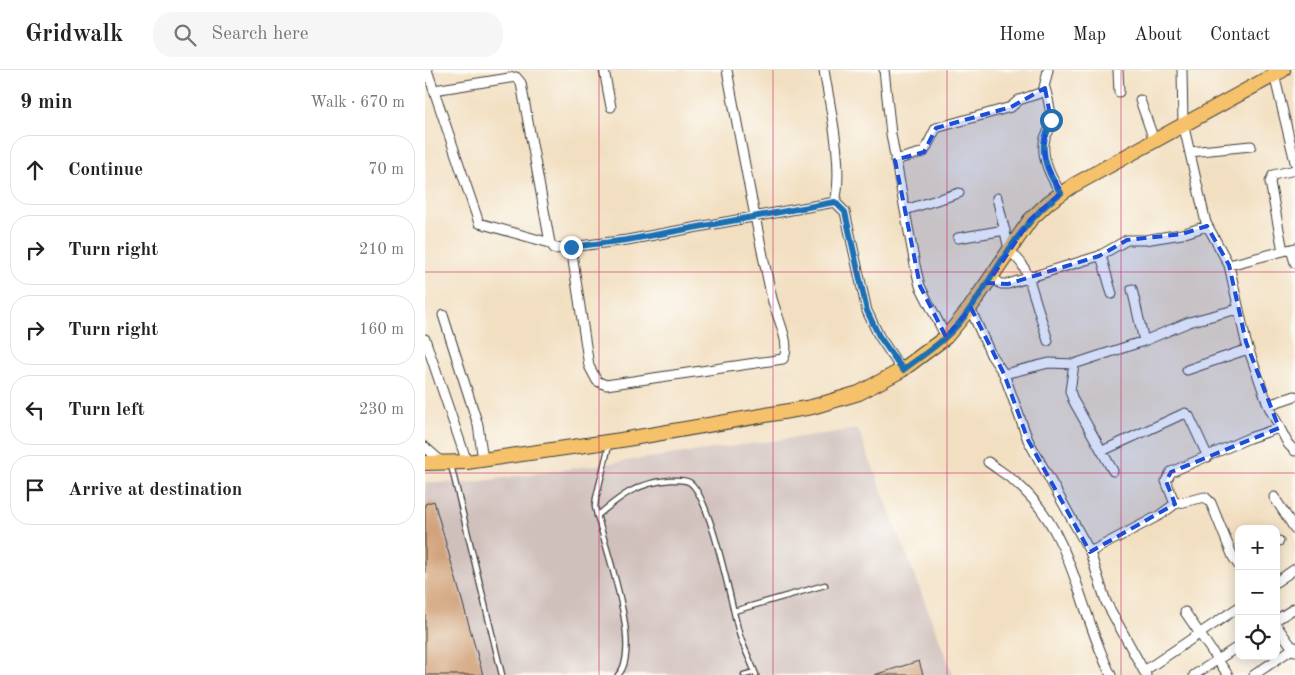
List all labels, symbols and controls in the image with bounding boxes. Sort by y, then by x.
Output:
search box [153,12,503,57]
icon: search [171,21,199,49]
text: Gridwalk [25,23,123,47]
text: Search here [211,25,309,44]
text: Home [999,26,1045,44]
text: Map [1073,26,1106,44]
text: About [1134,26,1182,44]
text: Contact [1210,26,1270,44]
text: 9 min [20,92,73,113]
text: Walk · 670 m [310,95,405,111]
route start [1040,109,1063,132]
icon: ahead [21,156,49,184]
text: Continue [68,161,143,180]
text: 70 m [368,162,404,178]
icon: right [21,236,49,264]
route end [560,236,583,259]
text: Turn right [68,241,158,260]
text: 210 m [359,242,404,258]
icon: right [21,316,49,344]
text: Turn right [68,321,158,340]
text: 160 m [359,322,404,338]
icon: left [21,396,49,424]
text: Turn left [68,401,145,420]
text: 230 m [359,402,404,418]
icon: arrive [21,476,49,504]
text: Arrive at destination [68,481,242,500]
map controls [1235,525,1280,660]
button: + [1235,525,1280,570]
button: − [1235,570,1280,615]
button: locate [1235,615,1280,660]

